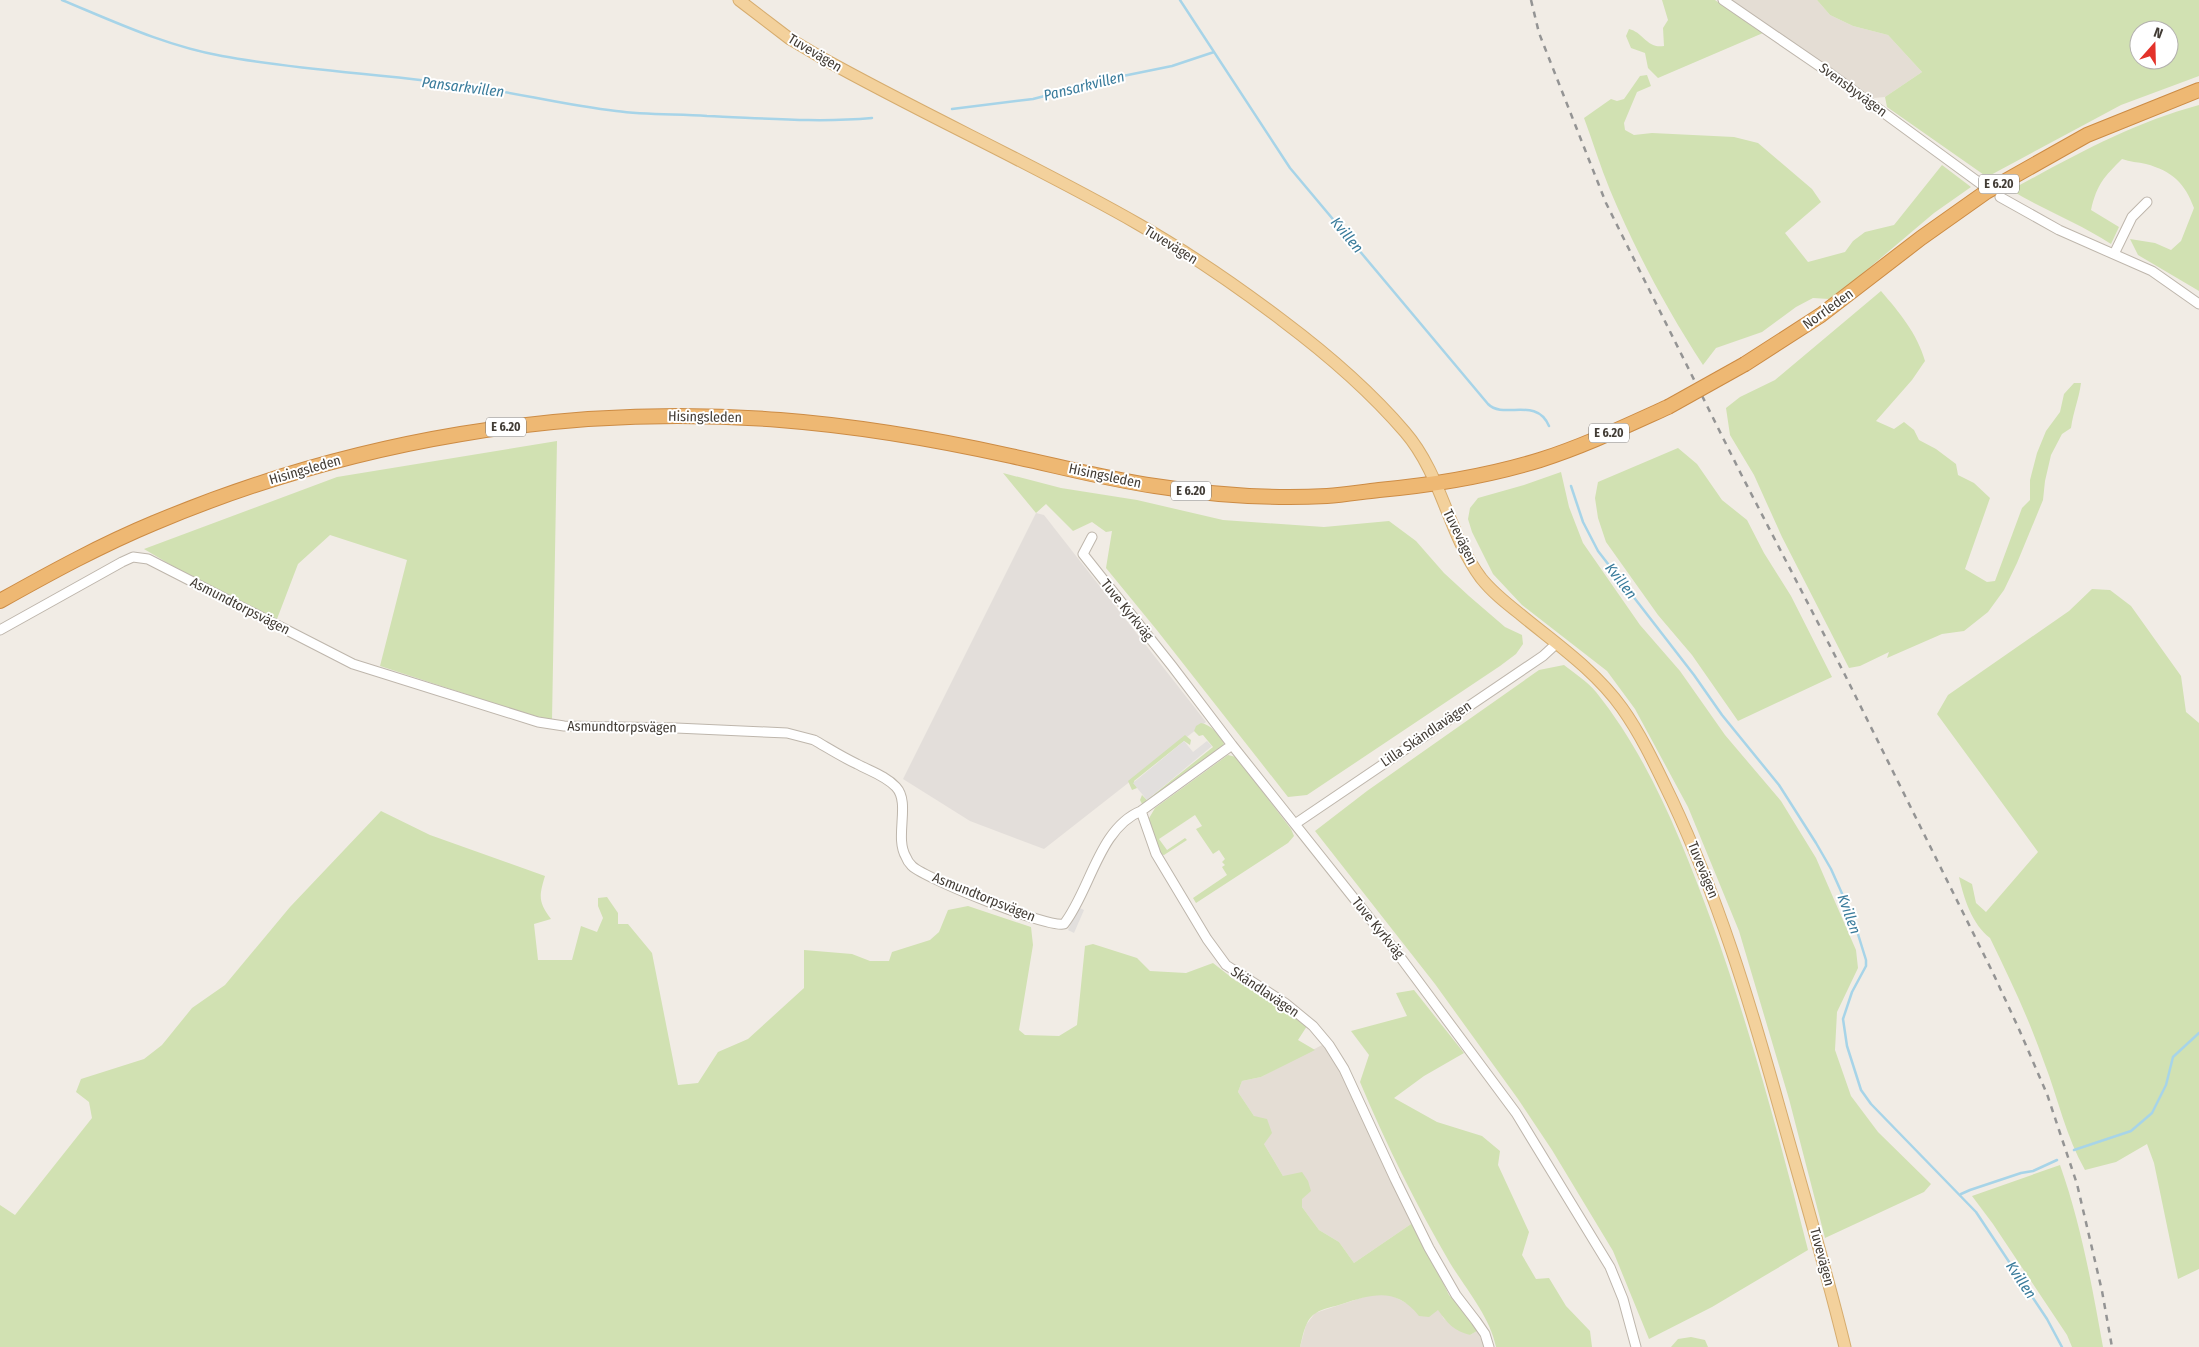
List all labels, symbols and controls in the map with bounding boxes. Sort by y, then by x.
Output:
north arrow [2129,20,2179,70]
text: N [2151,24,2165,43]
street label: Tuvevägen [785,30,845,76]
street label: Svensbyvägen [1816,60,1890,120]
water label: Pansarkvillen [1042,67,1126,105]
water label: Pansarkvillen [421,73,505,101]
road number: E 6.20 [1979,174,2019,193]
water label: Kvillen [1327,213,1367,257]
street label: Tuvevägen [1141,222,1201,268]
street label: Norrleden [1800,285,1856,333]
street label: Hisingsleden [668,408,742,426]
road number: E 6.20 [486,418,526,437]
road number: E 6.20 [1589,423,1629,442]
street label: Hisingsleden [267,452,343,488]
street label: Hisingsleden [1067,460,1143,492]
road number: E 6.20 [1171,482,1211,501]
street label: Tuvevägen [1439,506,1481,568]
water label: Kvillen [1601,559,1641,603]
street label: Asmundtorpsvägen [187,574,293,638]
street label: Tuve Kyrkväg [1097,576,1157,644]
street label: Lilla Skändlavägen [1377,697,1475,771]
street label: Asmundtorpsvägen [567,718,677,736]
street label: Tuvevägen [1684,839,1722,901]
street label: Asmundtorpsvägen [930,869,1038,925]
water label: Kvillen [1834,892,1864,936]
street label: Tuve Kyrkväg [1348,894,1408,962]
street label: Skändlavägen [1228,963,1302,1021]
street label: Tuvevägen [1806,1226,1838,1288]
water label: Kvillen [2002,1258,2040,1302]

